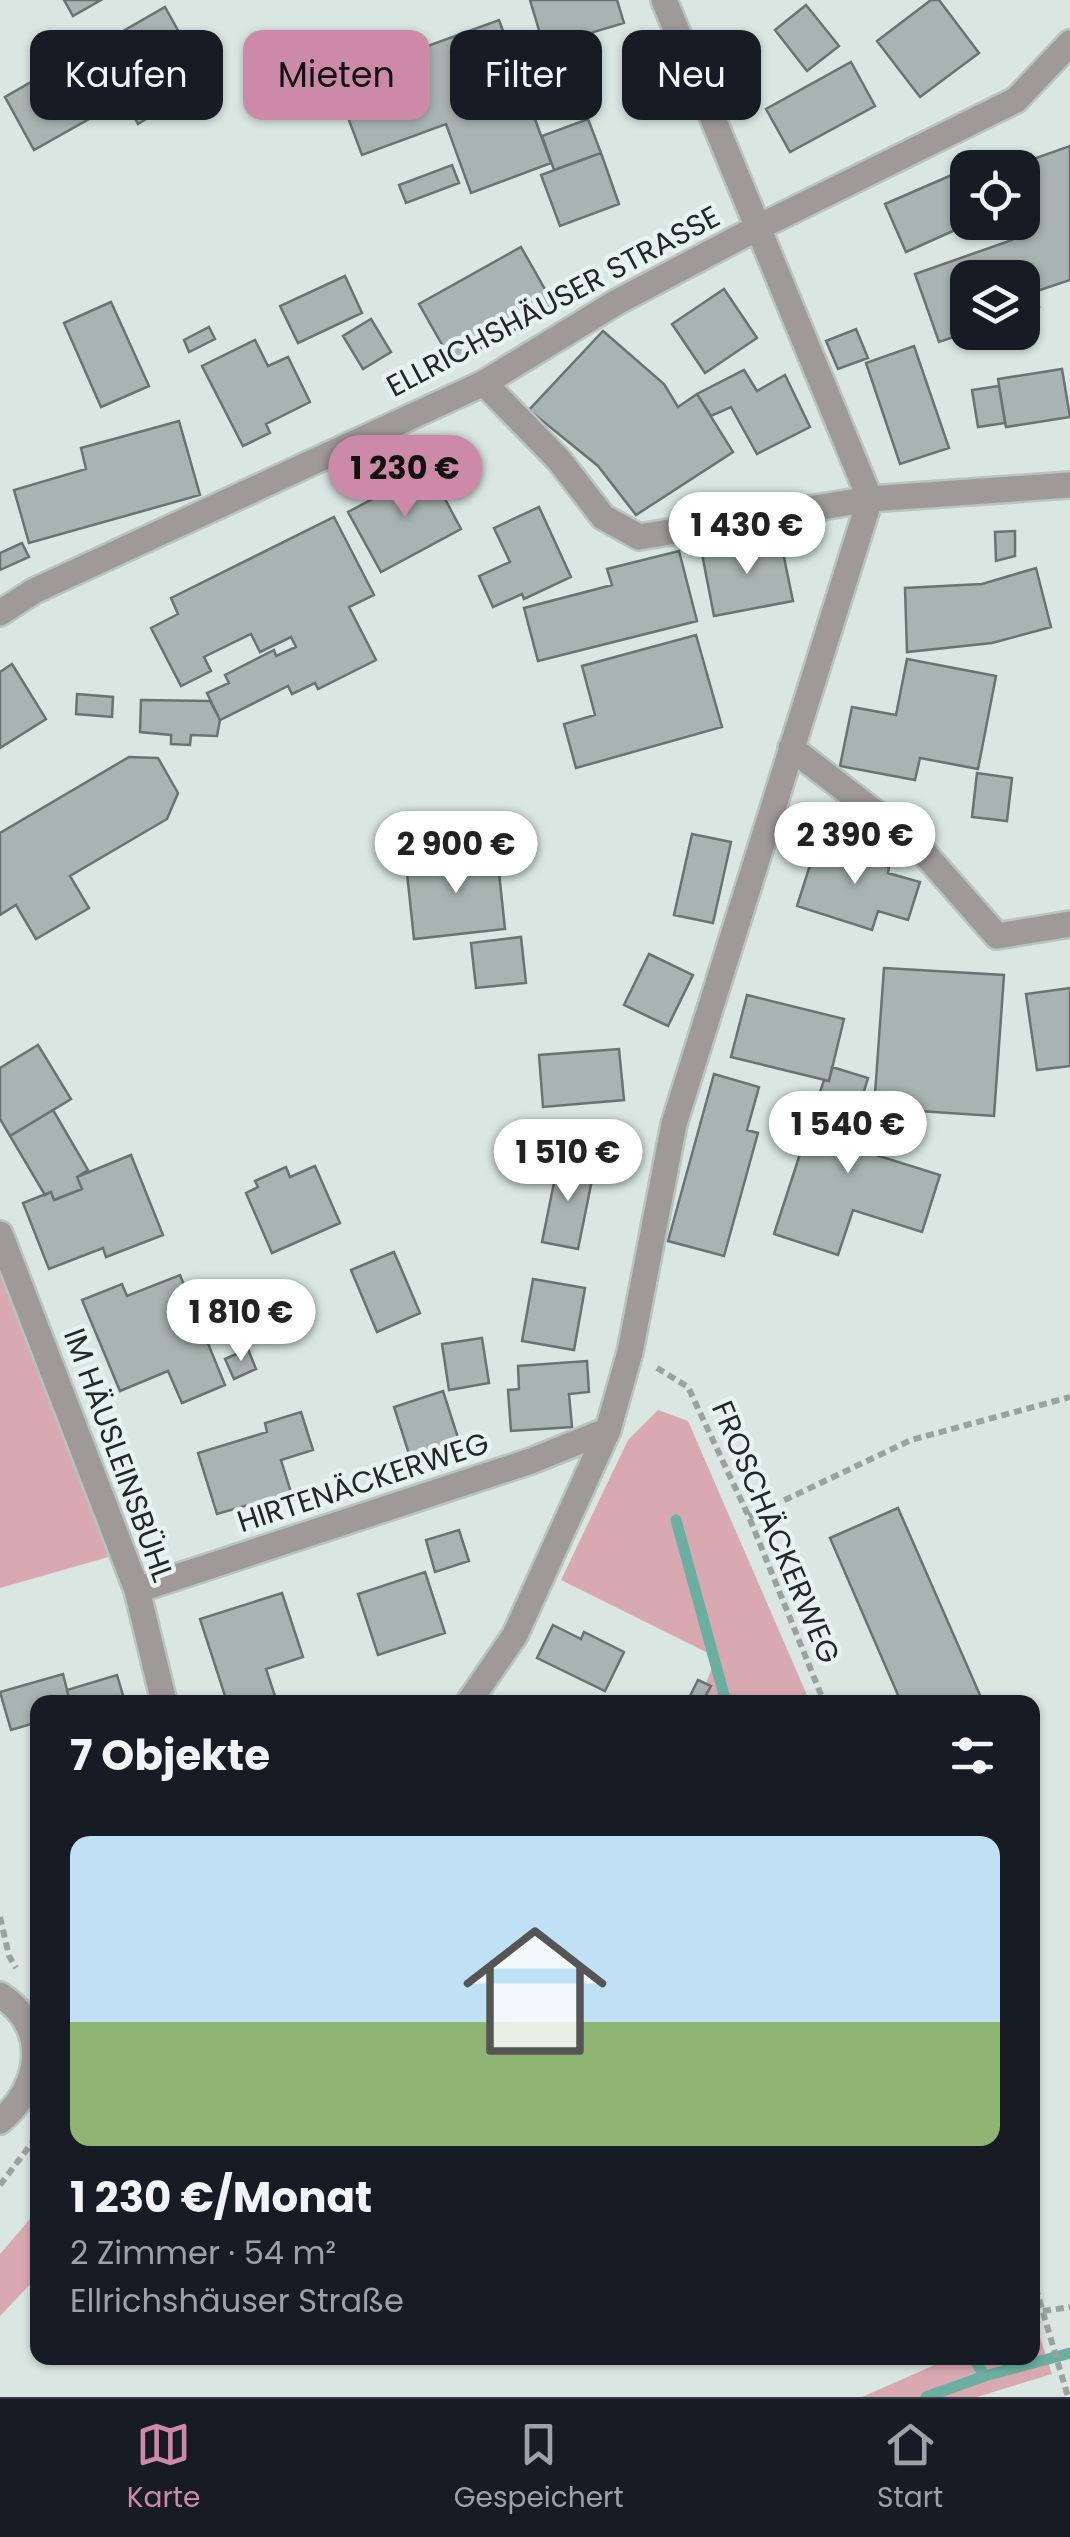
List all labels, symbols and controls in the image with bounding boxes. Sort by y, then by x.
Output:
chip: Kaufen [30,30,223,120]
chip: Mieten [243,30,430,120]
chip: Filter [450,30,602,120]
chip: Neu [622,30,761,120]
map controls [950,150,1040,350]
button: locate [950,150,1040,240]
street label: ELLRICHSHÄUSER STRASSE [379,195,727,407]
button: layers [950,260,1040,350]
pin: 1 230 € [313,435,497,520]
text: 1 230 € [350,445,460,490]
pin: 1 430 € [655,492,839,577]
text: 1 430 € [691,502,803,547]
pin: 2 390 € [763,802,947,887]
pin: 2 900 € [364,811,548,896]
text: 2 390 € [796,812,914,857]
text: 2 900 € [397,821,515,866]
pin: 1 540 € [756,1091,940,1176]
text: 1 540 € [791,1101,905,1146]
pin: 1 510 € [476,1119,660,1204]
text: 1 510 € [516,1129,620,1174]
pin: 1 810 € [149,1279,333,1364]
text: 1 810 € [189,1289,293,1334]
street label: IM HÄUSLEINSBÜHL [53,1322,185,1588]
street label: FROSCHÄCKERWEG [701,1394,851,1670]
street label: HIRTENÄCKERWEG [232,1421,494,1543]
text: 7 Objekte [70,1726,270,1785]
icon: filters [945,1728,1000,1783]
icon: home [445,1901,625,2081]
text: 1 230 €/Monat [70,2168,372,2227]
text: 2 Zimmer · 54 m² [70,2230,336,2275]
text: Ellrichshäuser Straße [70,2278,404,2323]
tab: Karte [127,2417,200,2519]
tab: Gespeichert [454,2417,624,2519]
tab: Start [877,2417,943,2519]

